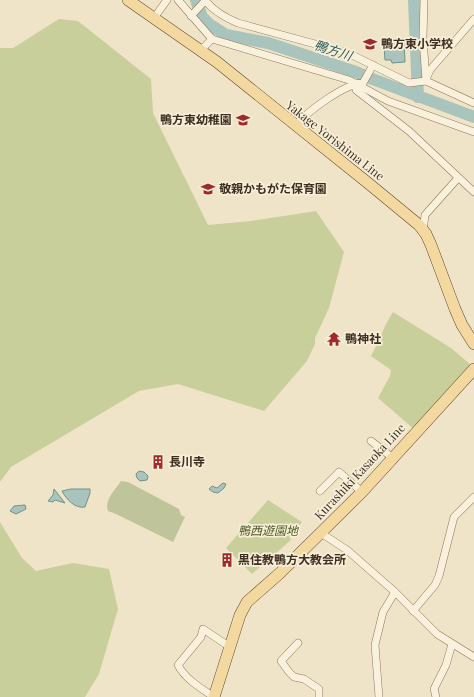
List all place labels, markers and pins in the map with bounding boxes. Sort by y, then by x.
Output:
place label: 鴨方東小学校 [381,35,453,51]
school or university icon: 鴨方東小学校 [362,36,378,52]
place label: 鴨方東幼稚園 [160,111,232,127]
school or university icon: 鴨方東幼稚園 [235,112,251,128]
place label: 敬親かもがた保育園 [219,180,327,196]
school or university icon: 敬親かもがた保育園 [200,181,216,197]
place label: 鴨神社 [345,330,381,346]
temple icon: 鴨神社 [326,331,342,347]
place label: 長川寺 [169,453,205,469]
building icon: 長川寺 [150,454,166,470]
place label: 黒住教鴨方大教会所 [238,551,346,567]
building icon: 黒住教鴨方大教会所 [219,552,235,568]

